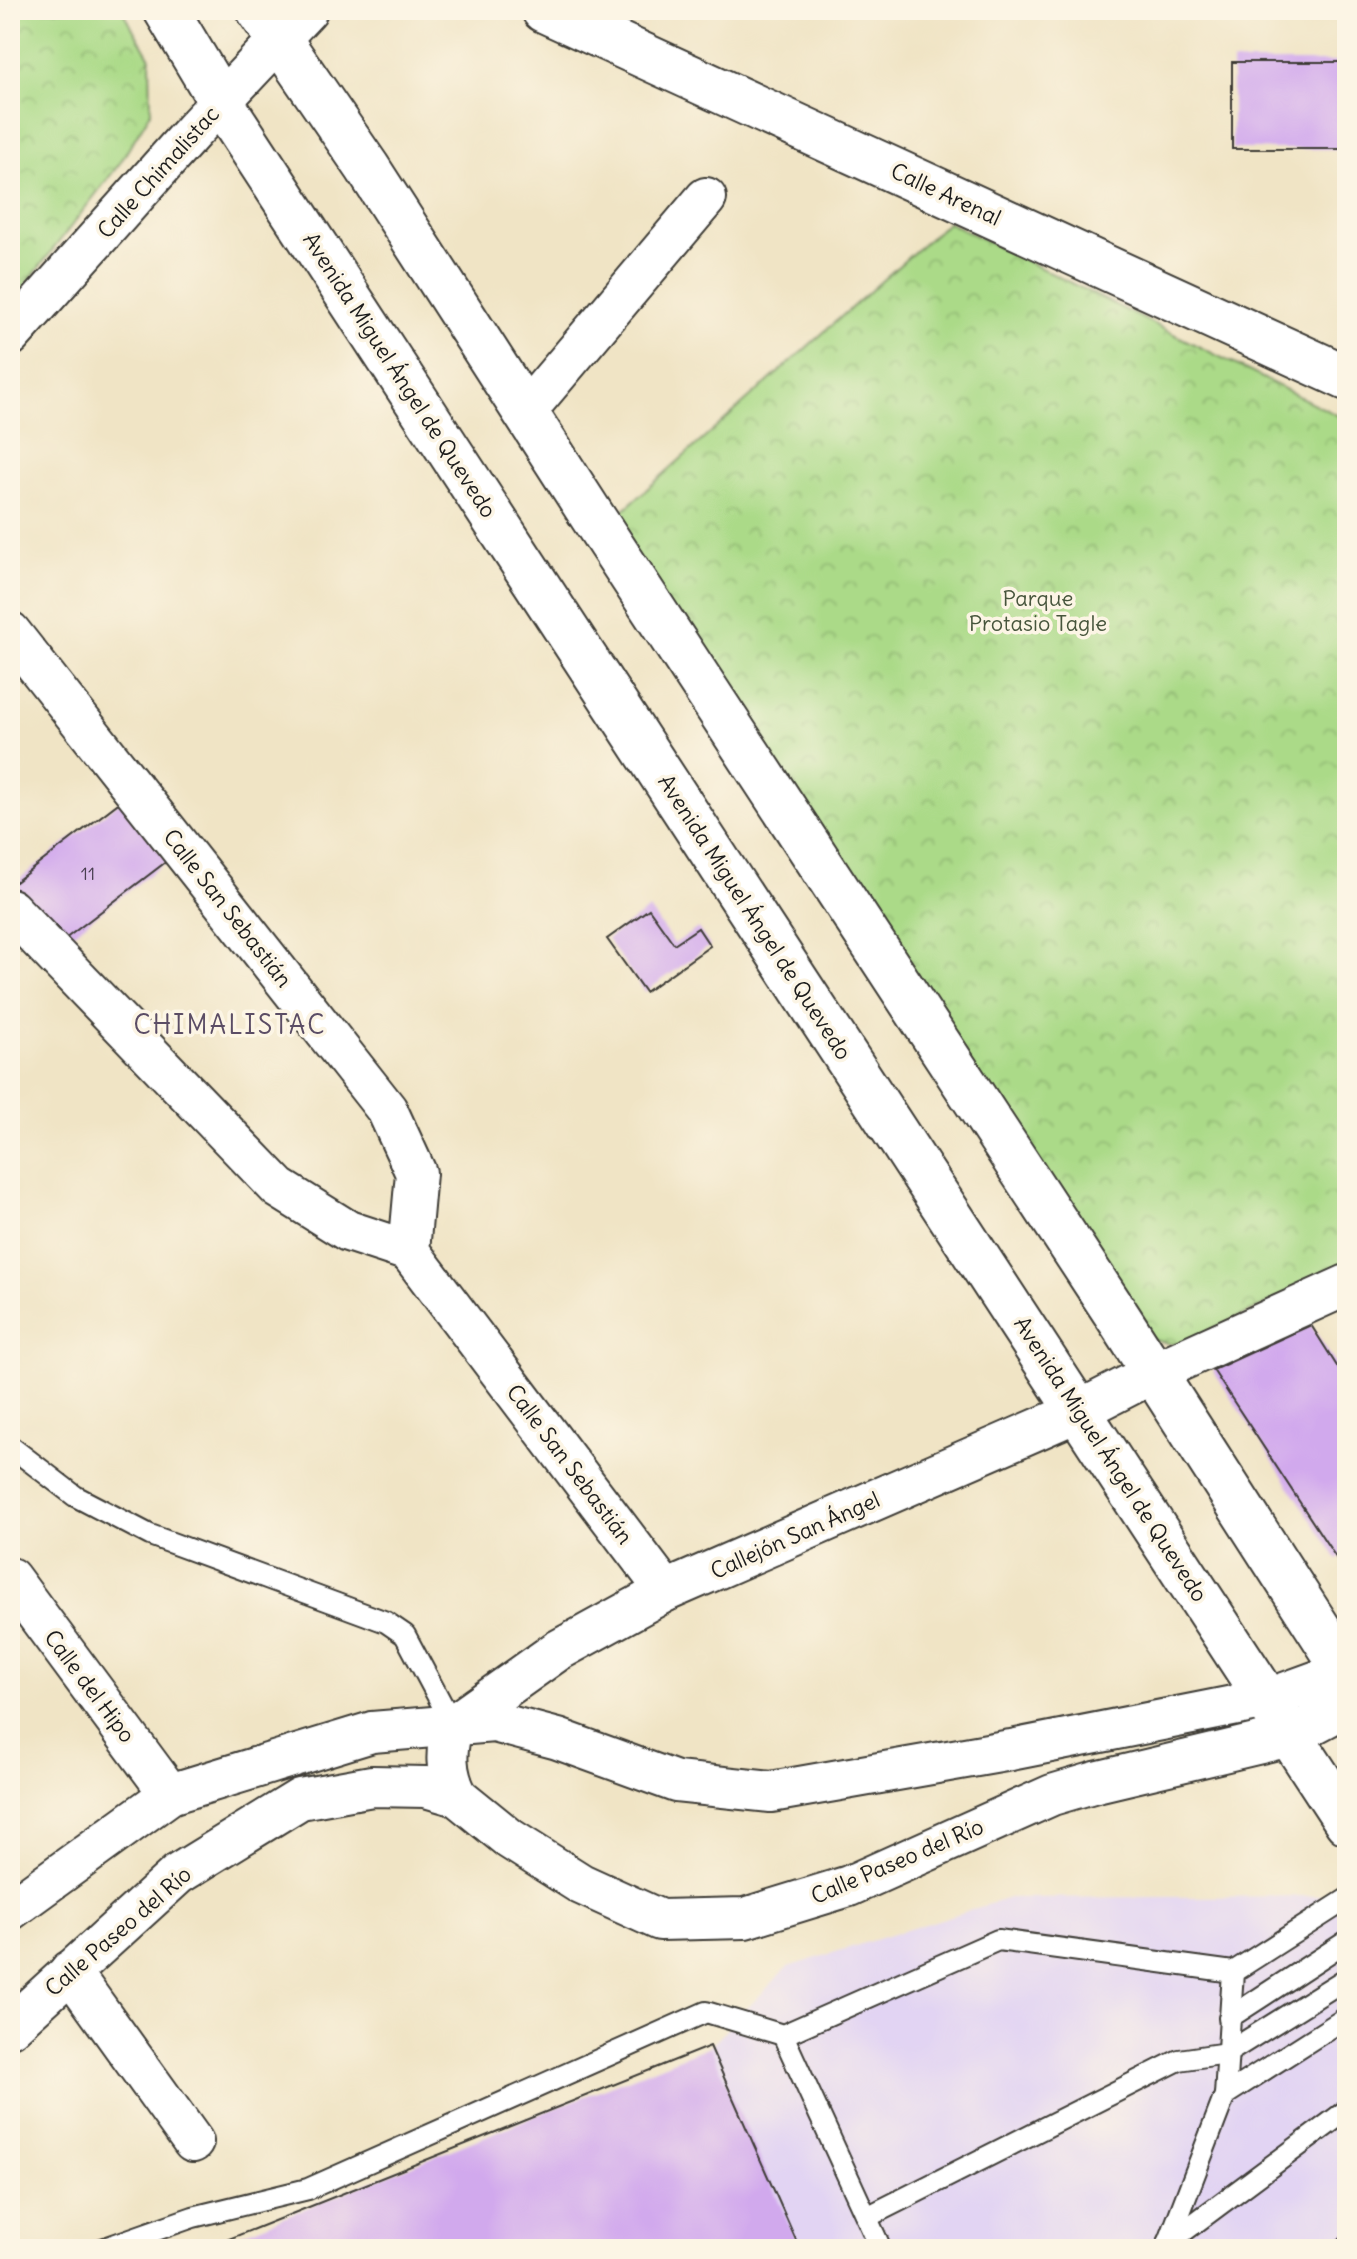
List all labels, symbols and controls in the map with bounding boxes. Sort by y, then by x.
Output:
street label: Calle Chimalistac [91,100,225,244]
street label: Calle Arenal [886,156,1006,232]
street label: Avenida Miguel Ángel de Quevedo [297,227,503,523]
park label: Parque Protasio Tagle [969,584,1107,637]
street label: Avenida Miguel Ángel de Quevedo [652,769,858,1065]
street label: Calle San Sebastián [158,823,298,993]
house number: 11 [81,862,95,885]
district label: CHIMALISTAC [134,1008,326,1041]
street label: Avenida Miguel Ángel de Quevedo [1008,1311,1214,1607]
street label: Calle San Sebastián [501,1378,639,1550]
street label: Callejón San Ángel [706,1485,884,1585]
street label: Calle del Hipo [38,1624,142,1748]
street label: Calle Paseo del Río [807,1812,987,1910]
street label: Calle Paseo del Río [39,1860,197,2002]

